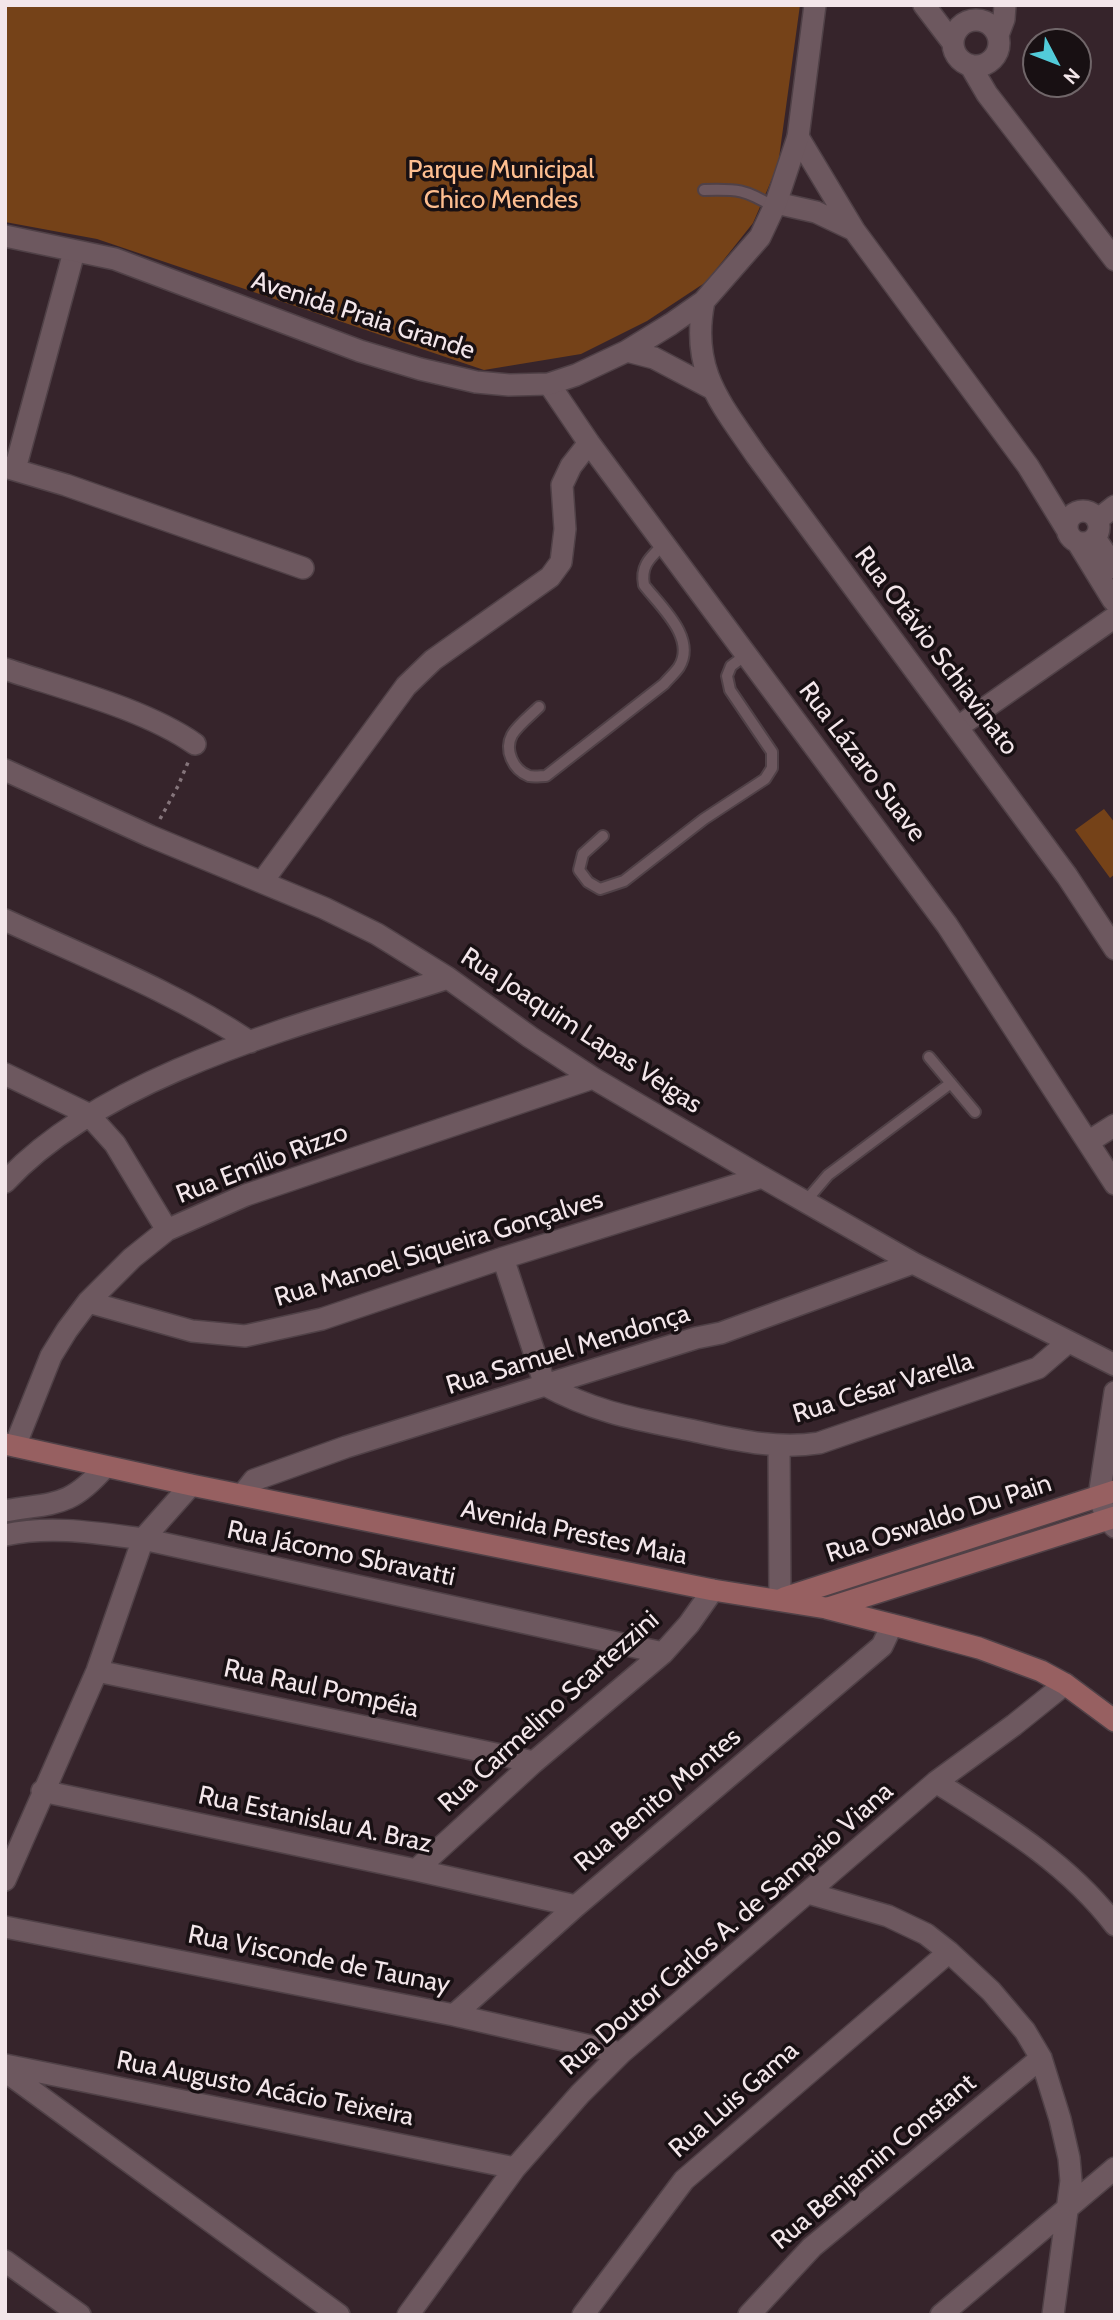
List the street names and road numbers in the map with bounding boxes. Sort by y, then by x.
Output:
street label: Avenida Praia Grande [247,265,479,367]
street label: Rua Otávio Schiavinato [847,541,1025,761]
street label: Rua Lázaro Suave [792,676,932,848]
street label: Rua Joaquim Lapas Veigas [455,941,707,1121]
street label: Rua Emílio Rizzo [172,1117,352,1211]
street label: Rua Manoel Siqueira Gonçalves [271,1184,607,1314]
street label: Rua Samuel Mendonça [443,1298,693,1402]
street label: Rua César Varella [789,1346,977,1430]
street label: Rua Oswaldo Du Pain [822,1468,1056,1570]
street label: Avenida Prestes Maia [458,1494,690,1572]
street label: Rua Jácomo Sbravatti [224,1515,458,1593]
street label: Rua Carmelino Scartezzini [432,1605,666,1819]
street label: Rua Raul Pompéia [221,1653,421,1725]
street label: Rua Benito Montes [569,1721,747,1879]
street label: Rua Doutor Carlos A. de Sampaio Viana [554,1776,900,2082]
street label: Rua Estanislau A. Braz [195,1780,435,1860]
street label: Rua Visconde de Taunay [185,1919,453,2001]
street label: Rua Luis Gama [663,2035,805,2165]
street label: Rua Augusto Acácio Teixeira [114,2045,416,2133]
street label: Rua Benjamin Constant [766,2067,982,2257]

